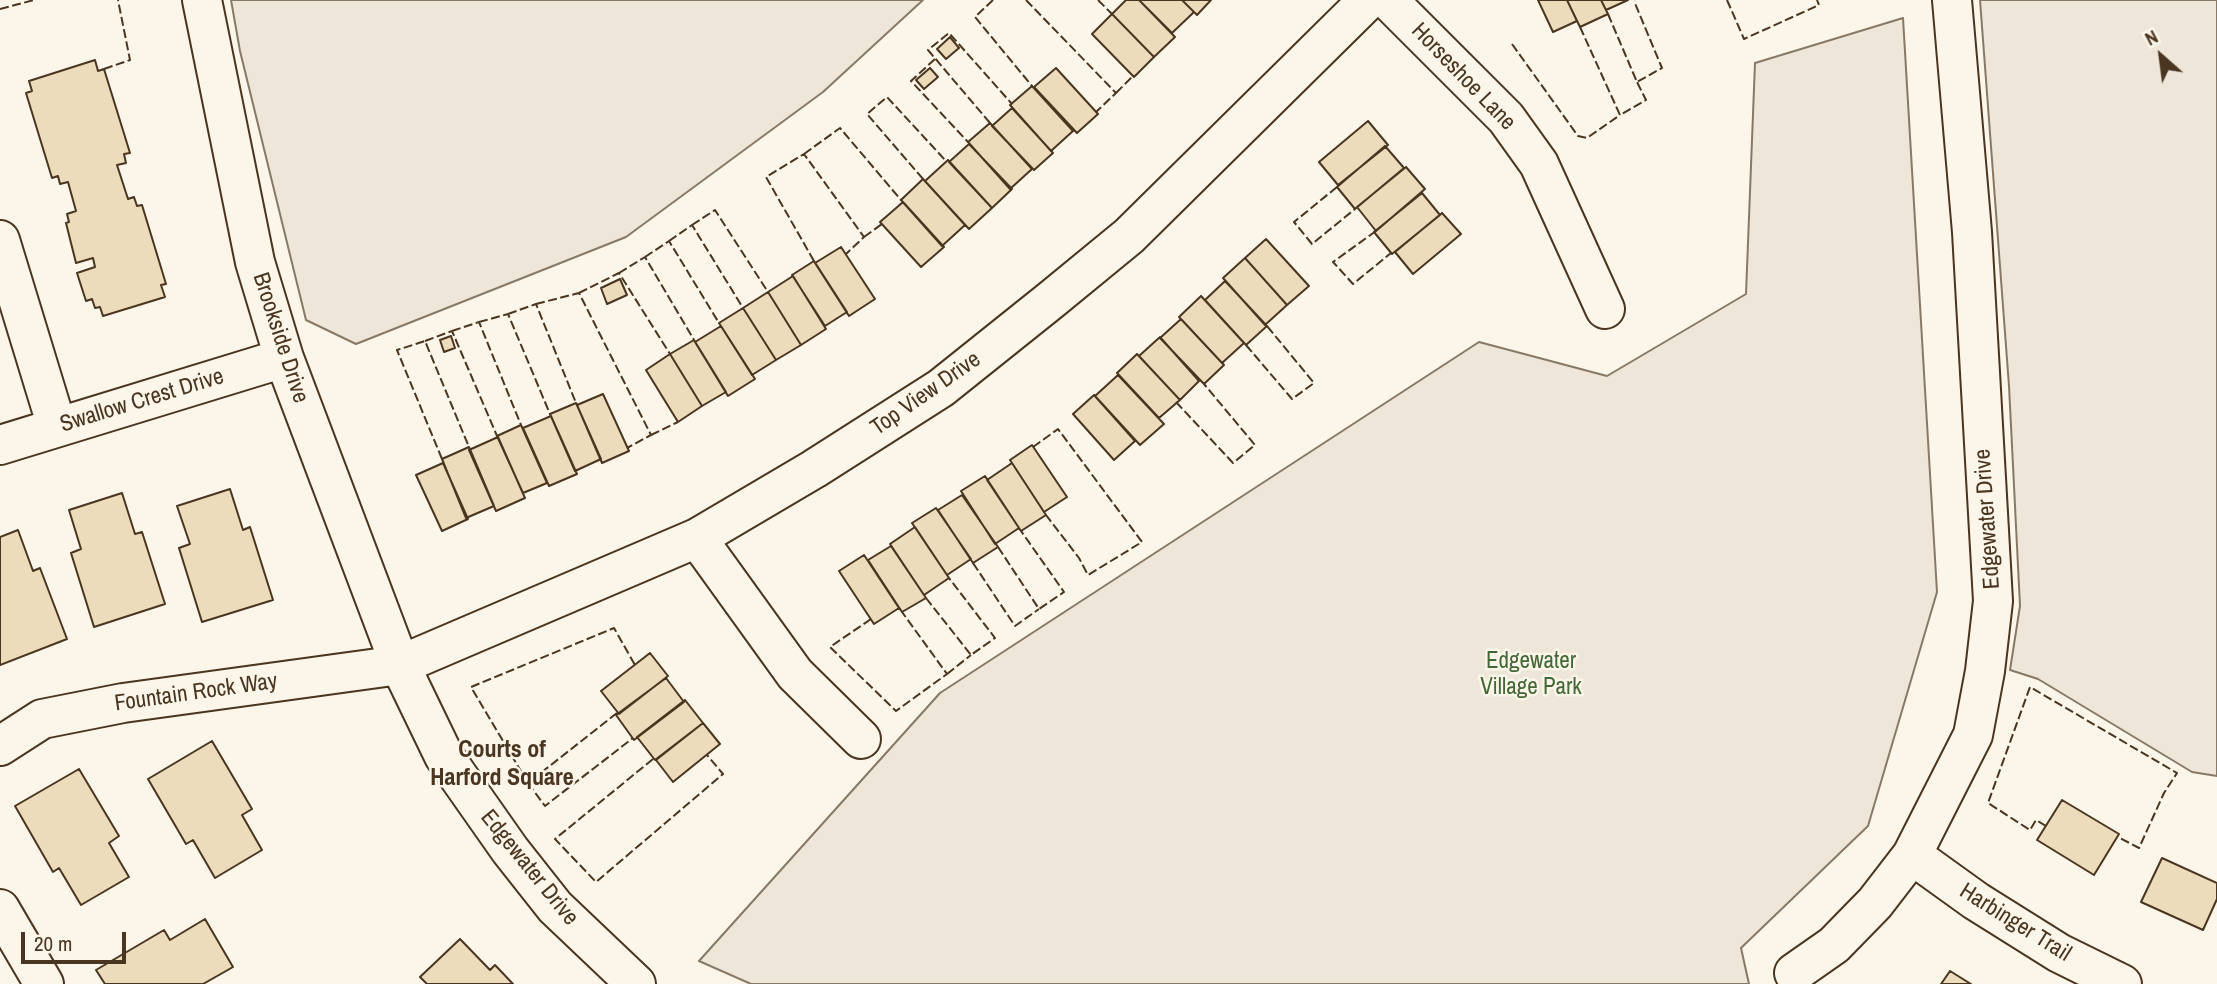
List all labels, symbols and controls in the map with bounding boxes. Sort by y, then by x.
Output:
street label: Horseshoe Lane [1405,18,1521,136]
north arrow [2126,21,2196,91]
text: N [2140,23,2162,52]
street label: Brookside Drive [246,269,314,407]
street label: Top View Drive [866,346,986,442]
street label: Swallow Crest Drive [57,363,227,439]
street label: Edgewater Drive [1969,448,2007,590]
park label: Edgewater Village Park [1480,648,1582,702]
street label: Fountain Rock Way [113,668,279,718]
district label: Courts of Harford Square [430,737,574,793]
street label: Edgewater Drive [474,805,584,931]
street label: Harbinger Trail [1954,878,2076,968]
scale bar [24,918,130,962]
text: 20 m [34,929,72,958]

